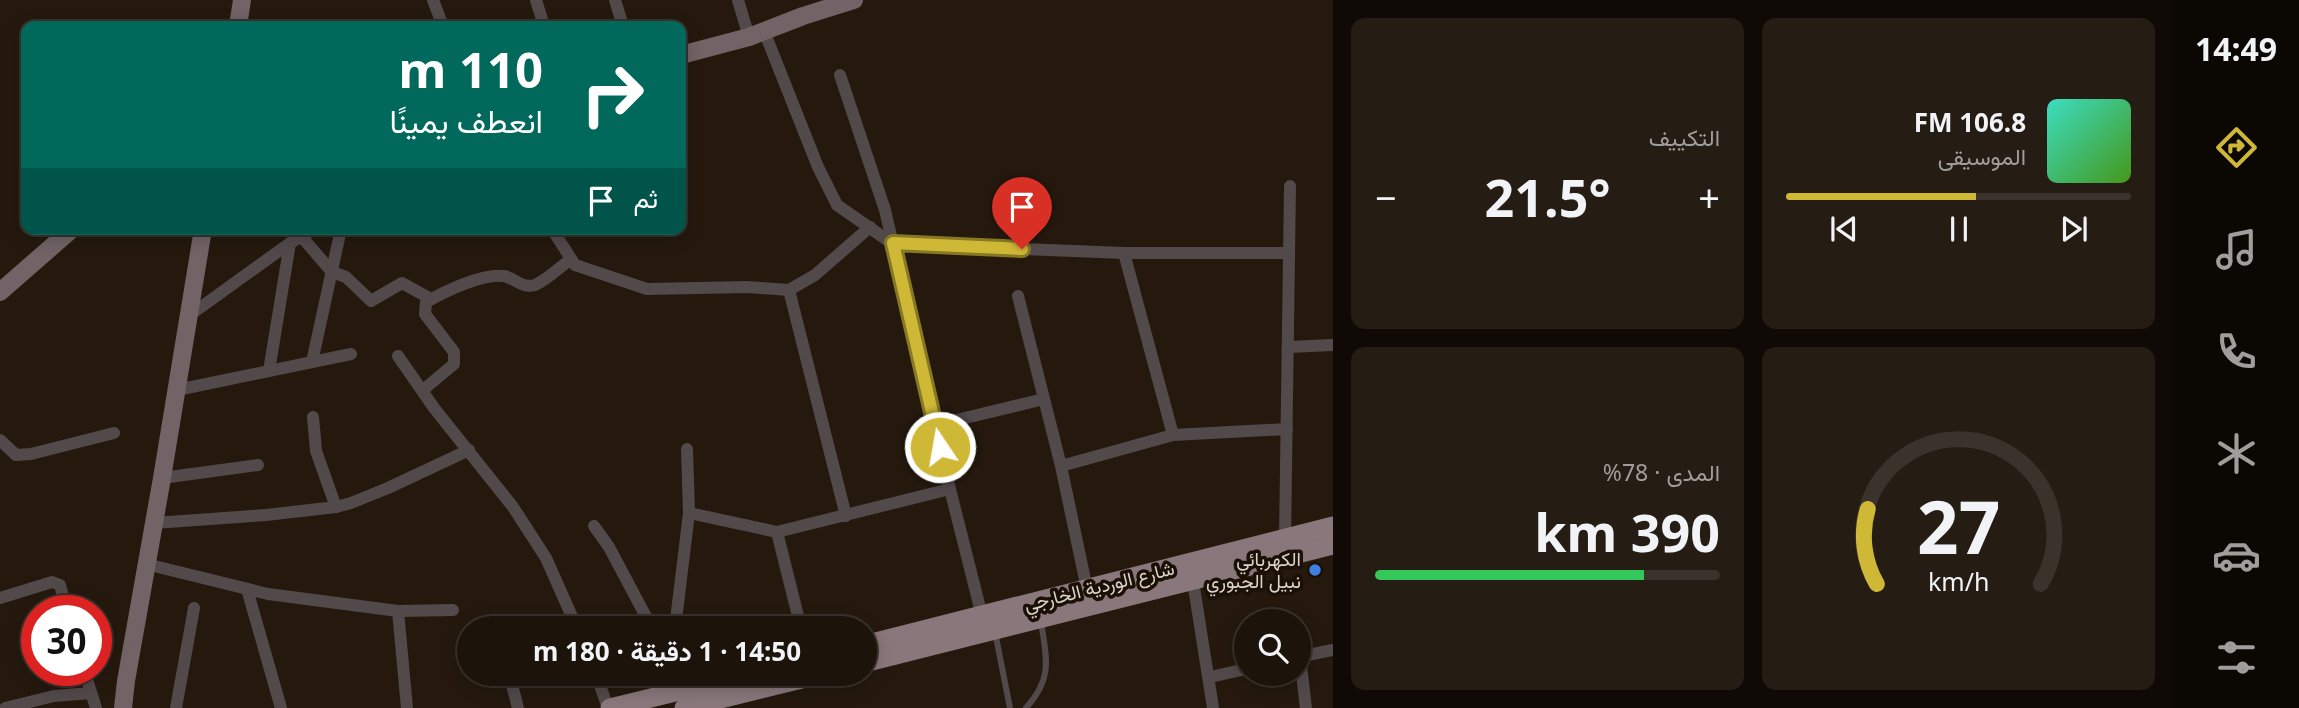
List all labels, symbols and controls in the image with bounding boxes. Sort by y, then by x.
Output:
text: 14:49 [2195,27,2277,70]
text: 110 m [398,36,543,102]
icon: right [567,49,658,140]
text: انعطف يمينًا [389,99,543,142]
text: 106.8 FM [1914,104,2026,140]
text: التكييف [1649,121,1720,153]
icon: directions [2212,123,2261,172]
text: الموسيقى [1938,140,2026,172]
text: 21.5° [1485,161,1610,232]
text: − [1375,171,1397,223]
text: + [1698,171,1720,223]
pin [992,177,1052,249]
text: ثم [634,180,658,216]
icon: arrive [582,182,620,220]
icon: arrive [1003,188,1041,226]
icon: previous [1825,210,1863,248]
icon: pause [1940,210,1978,248]
icon: next [2055,210,2093,248]
icon: music [2212,225,2261,274]
icon: phone [2212,327,2261,376]
position arrow [903,410,977,484]
icon: climate [2212,429,2261,478]
text: المدى · 78% [1603,456,1720,488]
text: 27 [1917,477,2000,576]
text: 390 km [1534,496,1720,567]
icon: car [2212,531,2261,580]
place label: الكهربائي نبيل الجبوري [1206,546,1301,597]
street label: شارع الوردية الخارجي [1021,555,1178,620]
marker: الكهربائي نبيل الجبوري [1307,562,1323,578]
text: km/h [1928,564,1989,598]
speed limit sign: 30 [21,595,112,686]
map controls [1234,609,1311,686]
button: search [1234,609,1311,686]
text: 14:50 · 1 دقيقة · 180 m [533,633,801,669]
icon: filters [2212,633,2261,682]

